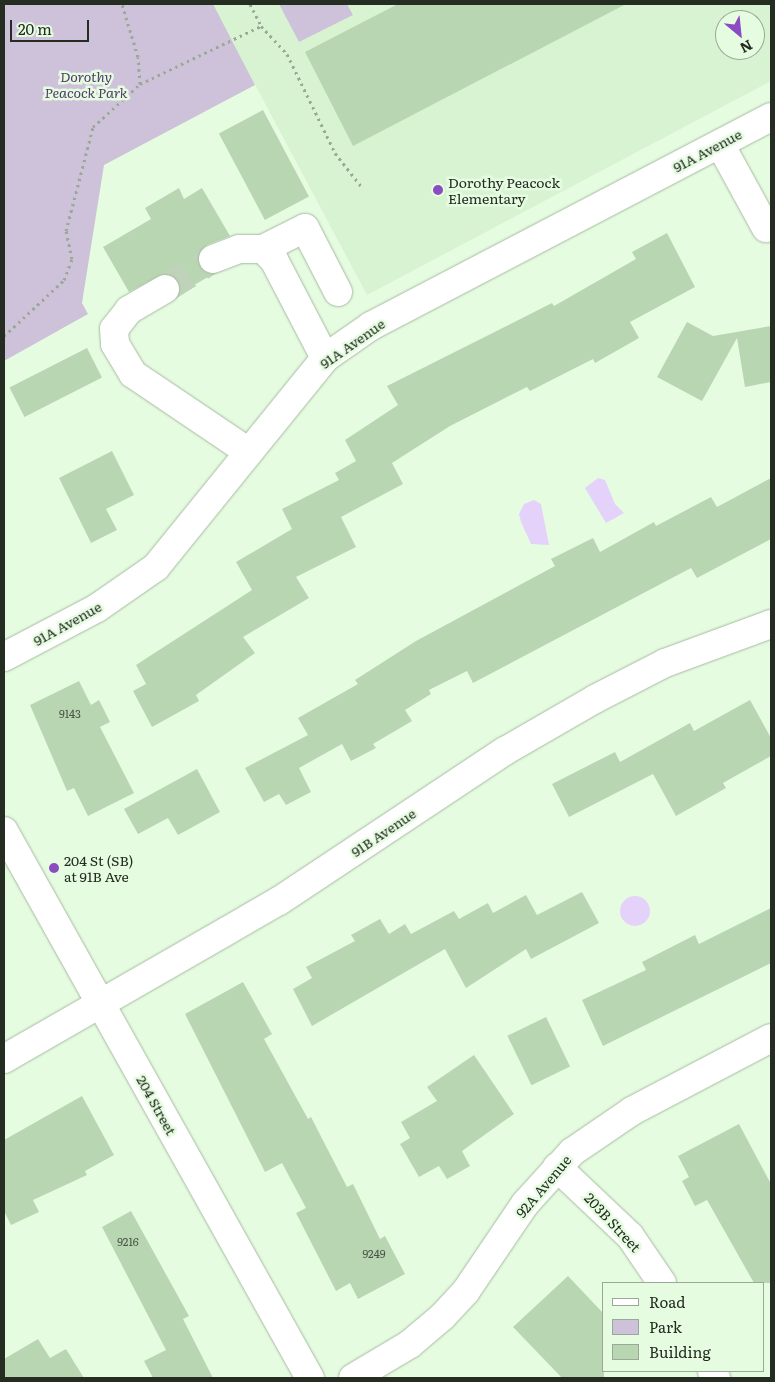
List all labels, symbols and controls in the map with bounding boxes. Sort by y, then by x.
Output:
scale bar [12,10,91,42]
north arrow [715,10,765,60]
text: 20 m [18,17,52,40]
text: N [737,36,756,59]
park label: Dorothy Peacock Park [44,68,128,100]
street label: 91A Avenue [670,125,744,175]
place label: Dorothy Peacock Elementary [448,174,560,206]
marker: Dorothy Peacock Elementary [432,184,444,196]
street label: 91A Avenue [316,315,388,371]
street label: 91A Avenue [30,597,104,649]
house number: 9143 [59,706,81,720]
street label: 91B Avenue [348,804,418,860]
place label: 204 St (SB) at 91B Ave [64,852,133,884]
marker: 204 St (SB) at 91B Ave [48,862,60,874]
street label: 204 Street [134,1072,180,1138]
street label: 92A Avenue [512,1151,574,1221]
street label: 203B Street [581,1189,645,1255]
house number: 9216 [117,1234,139,1248]
house number: 9249 [363,1246,385,1260]
legend [602,1282,765,1372]
text: Road [649,1290,685,1313]
text: Park [649,1315,682,1338]
text: Building [649,1340,711,1363]

